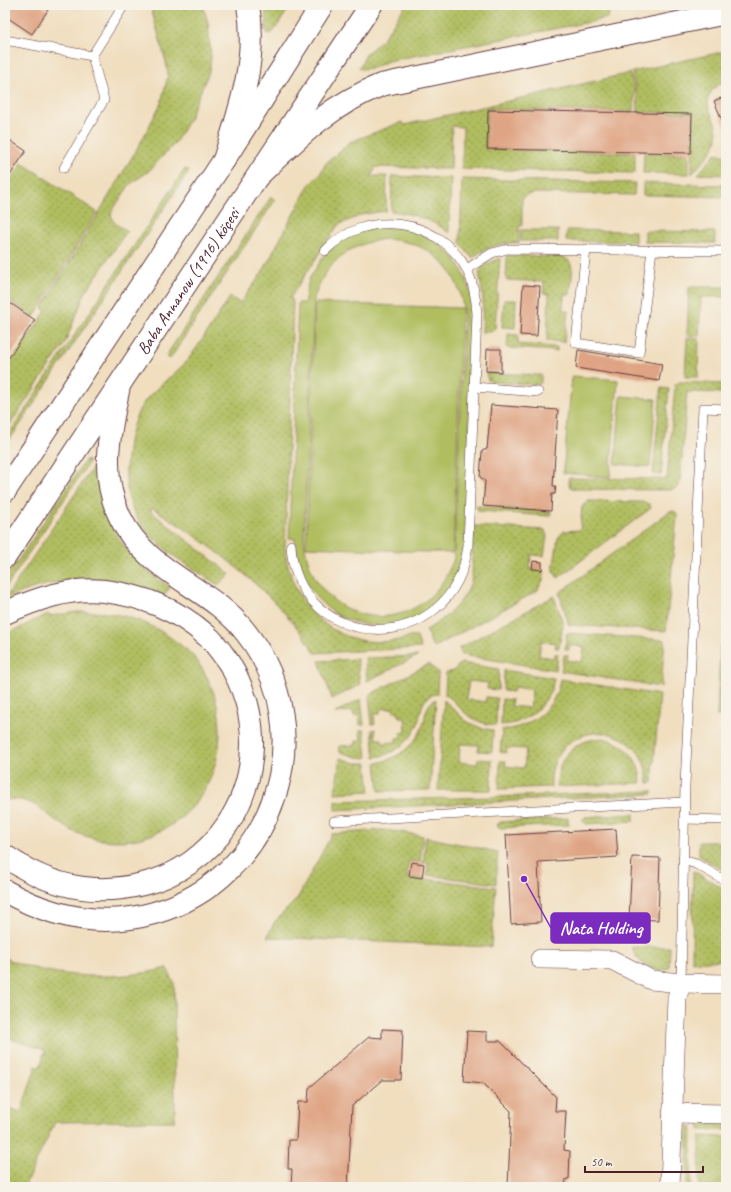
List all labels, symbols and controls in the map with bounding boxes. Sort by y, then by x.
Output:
street label: Baba Annanow (1916) köçesi [132,203,245,358]
callout: Nata Holding [551,913,650,943]
text: Nata Holding [560,917,645,939]
scale bar [585,1148,703,1174]
text: 50 m [591,1154,613,1170]

